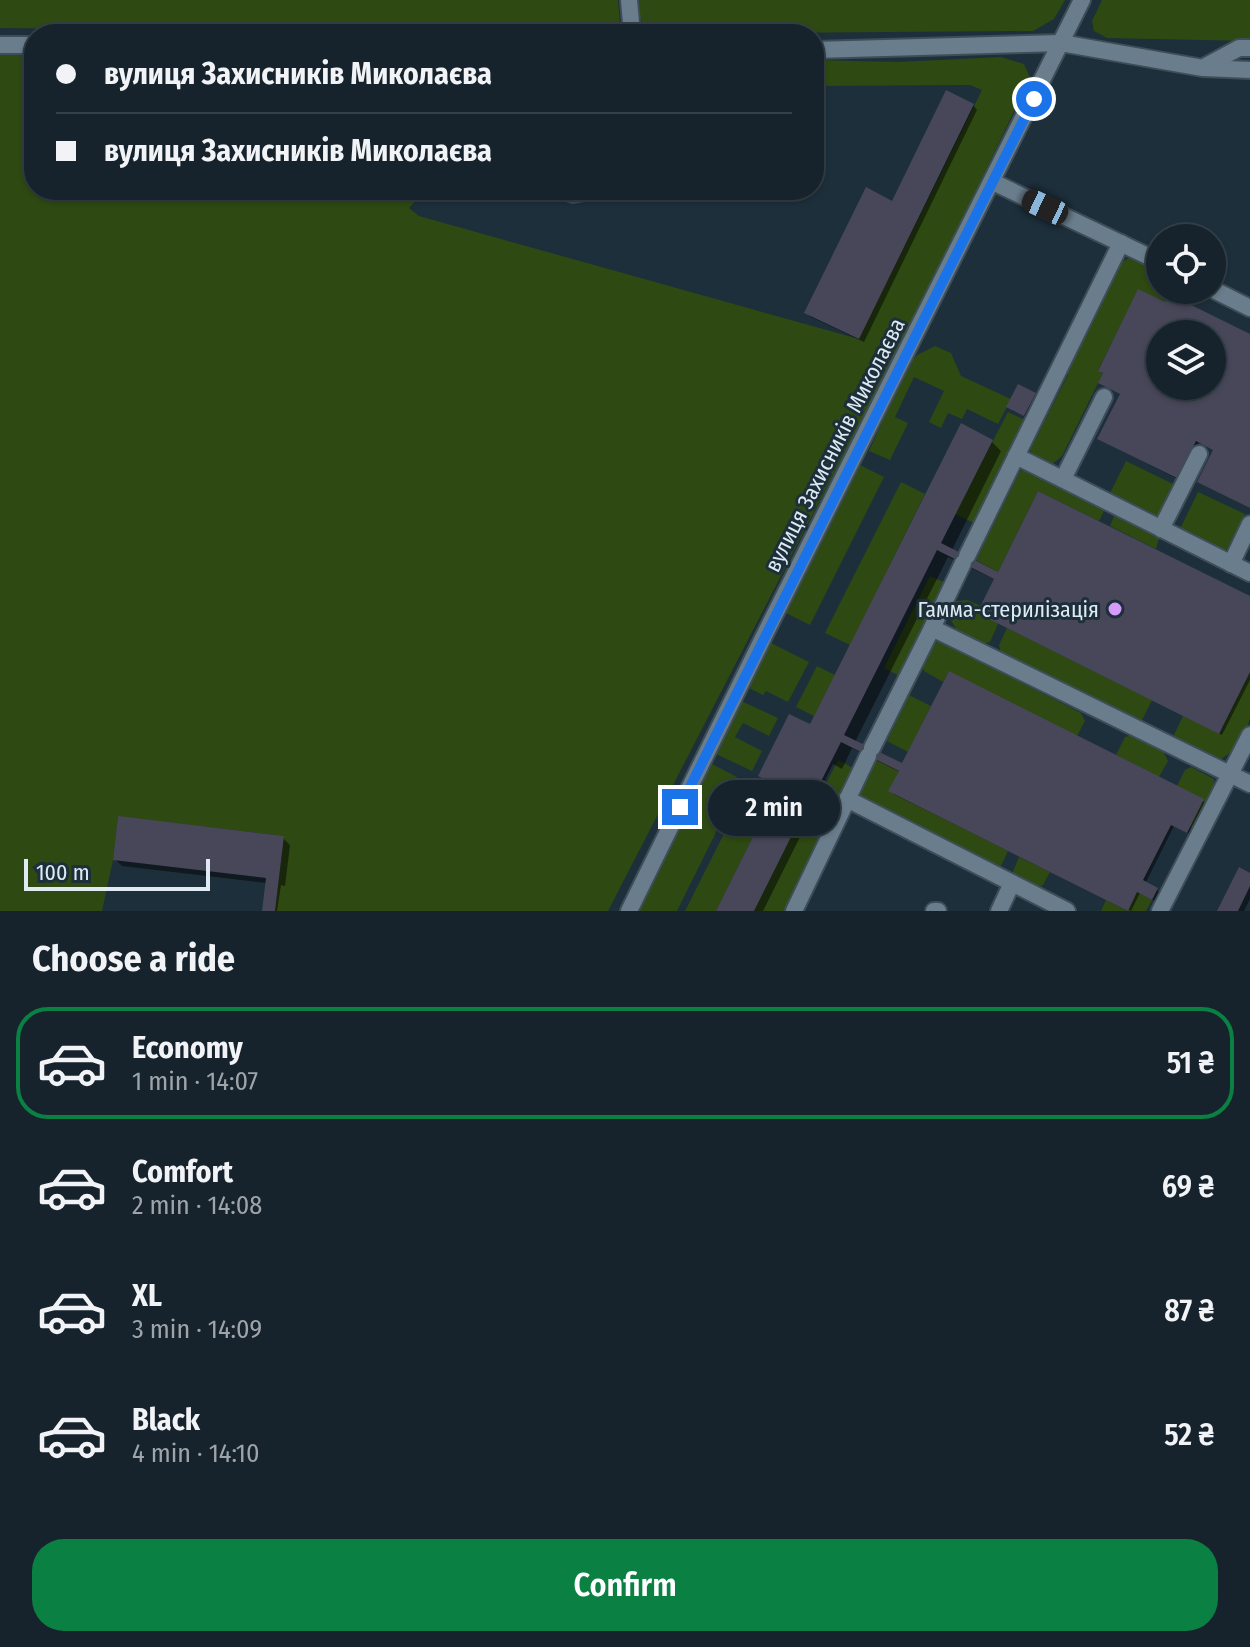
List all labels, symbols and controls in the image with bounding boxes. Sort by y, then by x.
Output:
text: вулиця Захисників Миколаєва [104,56,492,92]
route start [1016,81,1052,117]
text: вулиця Захисників Миколаєва [104,133,492,169]
car [1018,186,1072,228]
map controls [1146,224,1226,400]
button: locate [1146,224,1226,304]
street label: вулиця Захисників Миколаєва [759,314,911,576]
button: layers [1146,320,1226,400]
place label: Гамма-стерилізація [917,596,1099,623]
marker: Гамма-стерилізація [1106,600,1124,618]
callout: 2 min [708,779,840,835]
route end [662,789,698,825]
text: 2 min [745,792,803,823]
scale bar [24,855,210,891]
text: 100 m [36,859,90,886]
text: Choose a ride [32,937,235,981]
icon: car [36,1027,108,1099]
text: Economy [132,1030,243,1066]
text: 51 ₴ [1167,1045,1214,1081]
text: 1 min · 14:07 [132,1066,258,1097]
icon: car [36,1151,108,1223]
text: Comfort [132,1154,233,1190]
text: 69 ₴ [1162,1169,1214,1205]
text: 2 min · 14:08 [132,1190,262,1221]
icon: car [36,1275,108,1347]
text: XL [132,1278,162,1314]
text: 87 ₴ [1164,1293,1214,1329]
text: 3 min · 14:09 [132,1314,262,1345]
icon: car [36,1399,108,1471]
text: Black [132,1402,200,1438]
text: 52 ₴ [1164,1417,1214,1453]
text: 4 min · 14:10 [132,1438,260,1469]
button: Confirm [32,1539,1218,1631]

